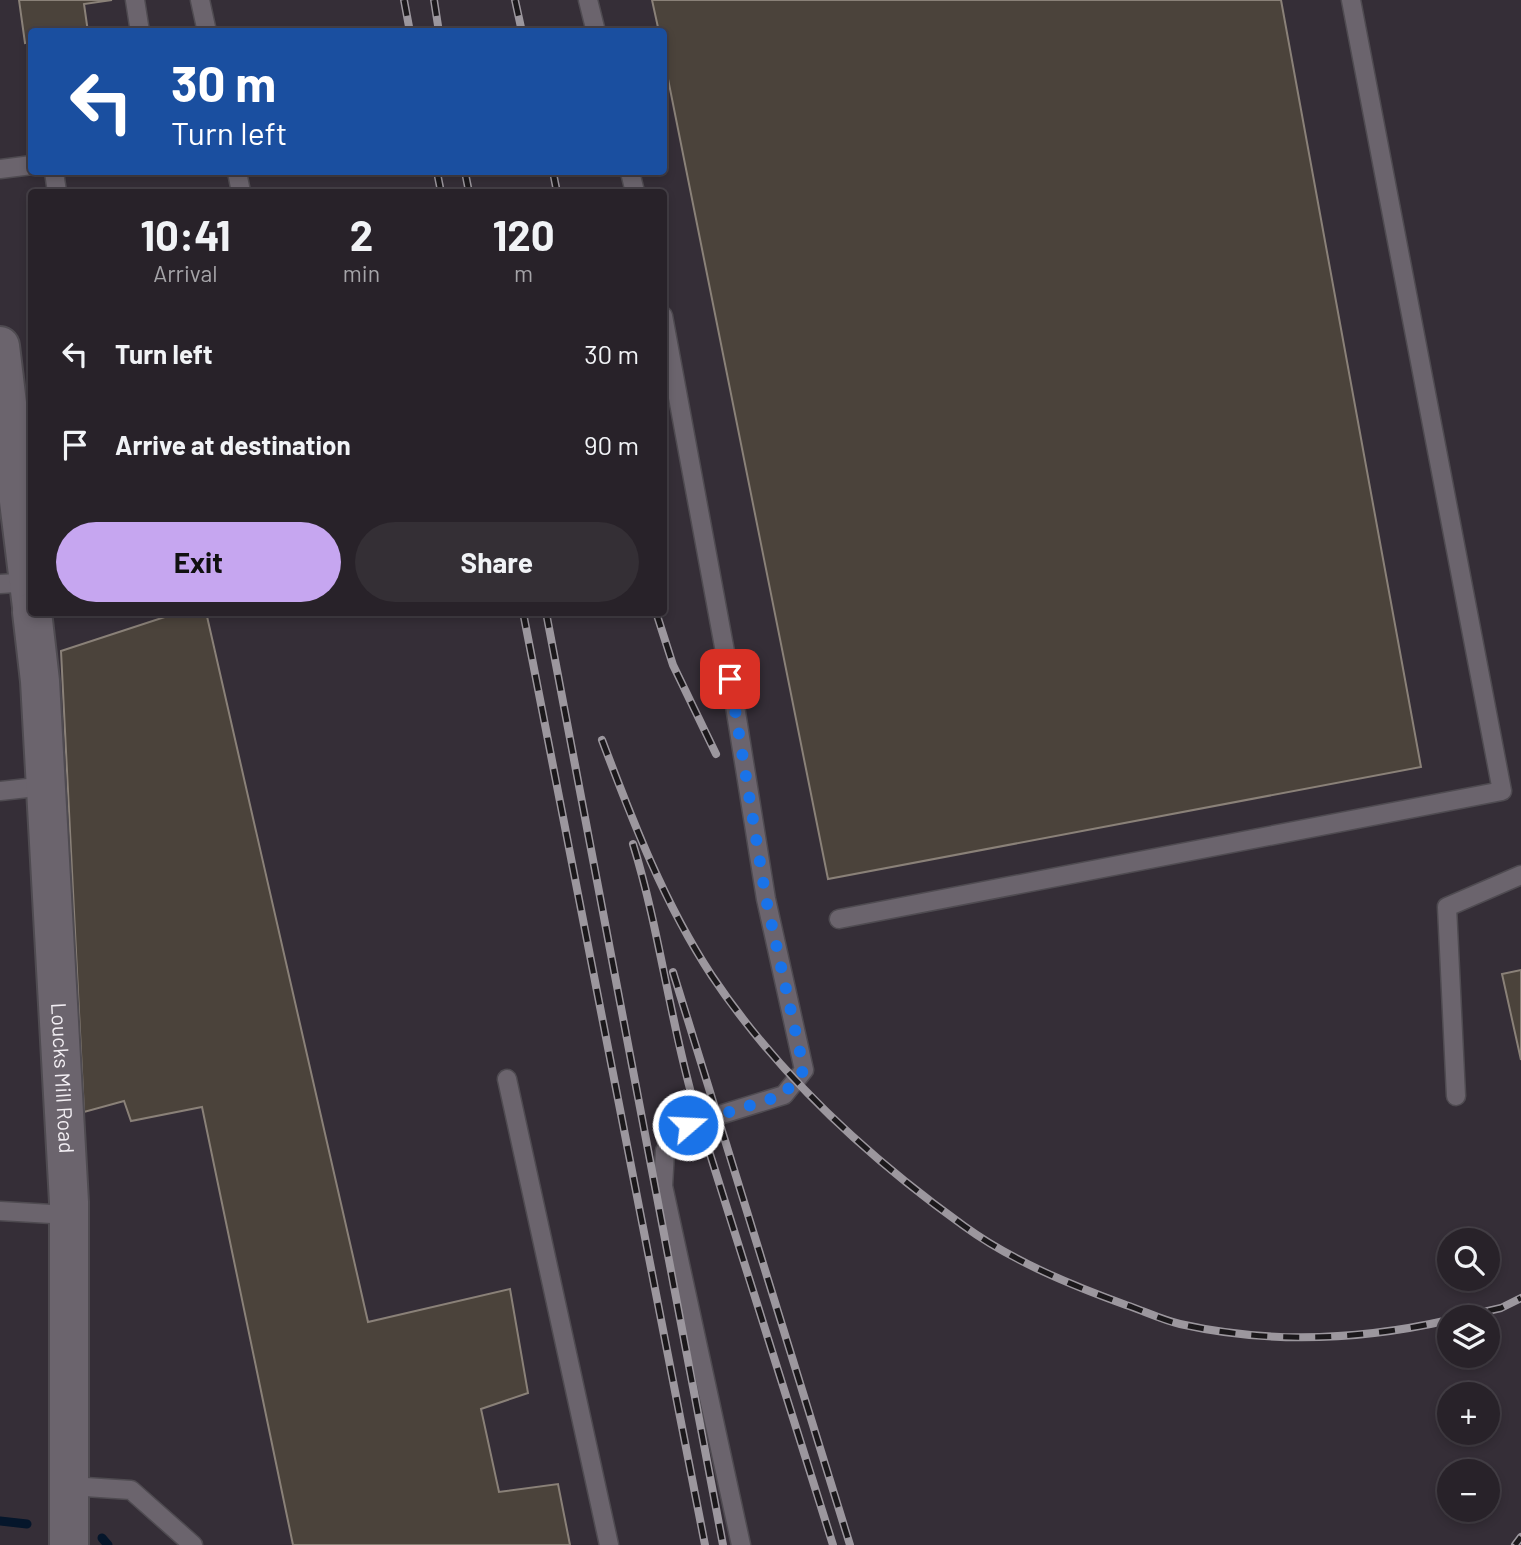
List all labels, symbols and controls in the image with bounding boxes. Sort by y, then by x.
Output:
text: 30 m [171,53,276,112]
icon: left [56,56,147,147]
text: Turn left [171,113,288,151]
text: 10:41 [140,209,231,259]
text: 2 [350,209,373,259]
text: 120 [492,209,555,259]
text: Arrival [153,259,218,287]
text: min [343,259,380,287]
text: m [514,259,533,287]
icon: left [56,335,94,373]
text: Turn left [115,338,213,369]
text: 30 m [584,338,639,369]
icon: arrive [56,426,94,464]
text: Arrive at destination [115,429,351,460]
text: 90 m [584,429,639,460]
button: Exit [56,522,341,602]
button: Share [355,522,639,602]
pin [700,649,760,709]
icon: arrive [711,660,749,698]
street label: Loucks Mill Road [47,1002,80,1154]
position arrow [651,1088,725,1162]
map controls [1437,1228,1500,1522]
button: search [1437,1228,1500,1291]
button: layers [1437,1305,1500,1368]
button: + [1437,1382,1500,1445]
button: − [1437,1459,1500,1522]

